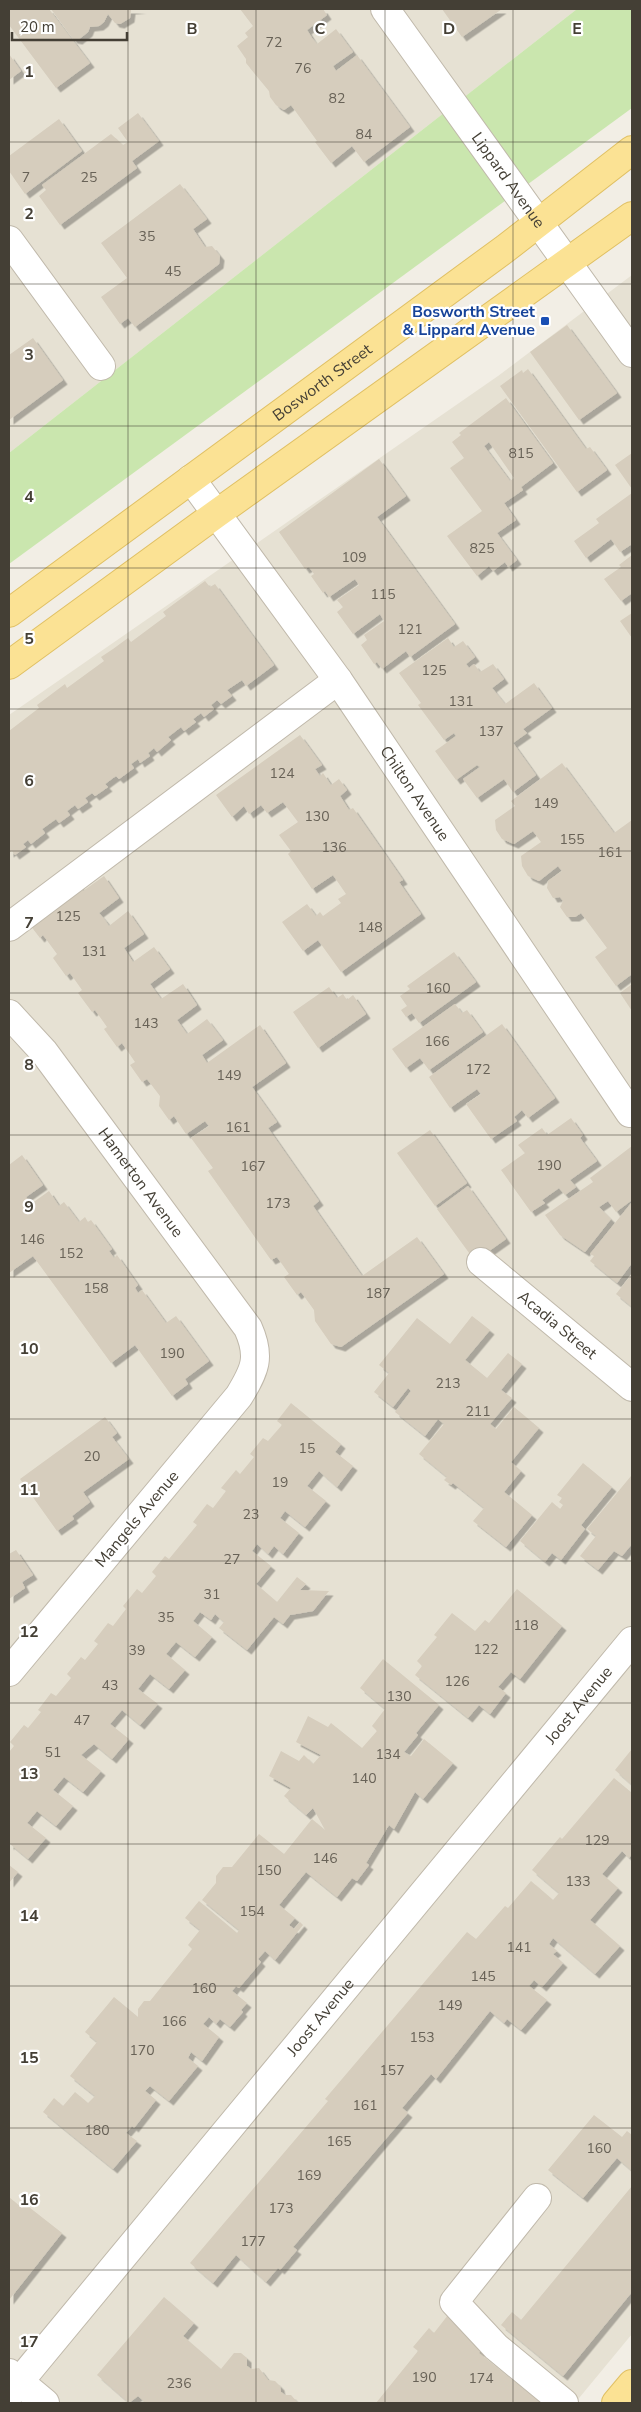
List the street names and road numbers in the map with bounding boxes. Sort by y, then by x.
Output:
street label: Lippard Avenue [466,128,550,233]
street label: Bosworth Street [268,339,377,427]
street label: Chilton Avenue [375,742,455,845]
street label: Hamerton Avenue [93,1123,188,1242]
street label: Acadia Street [513,1286,602,1365]
street label: Mangels Avenue [90,1466,184,1572]
street label: Joost Avenue [540,1662,618,1750]
street label: Joost Avenue [281,1974,359,2062]

